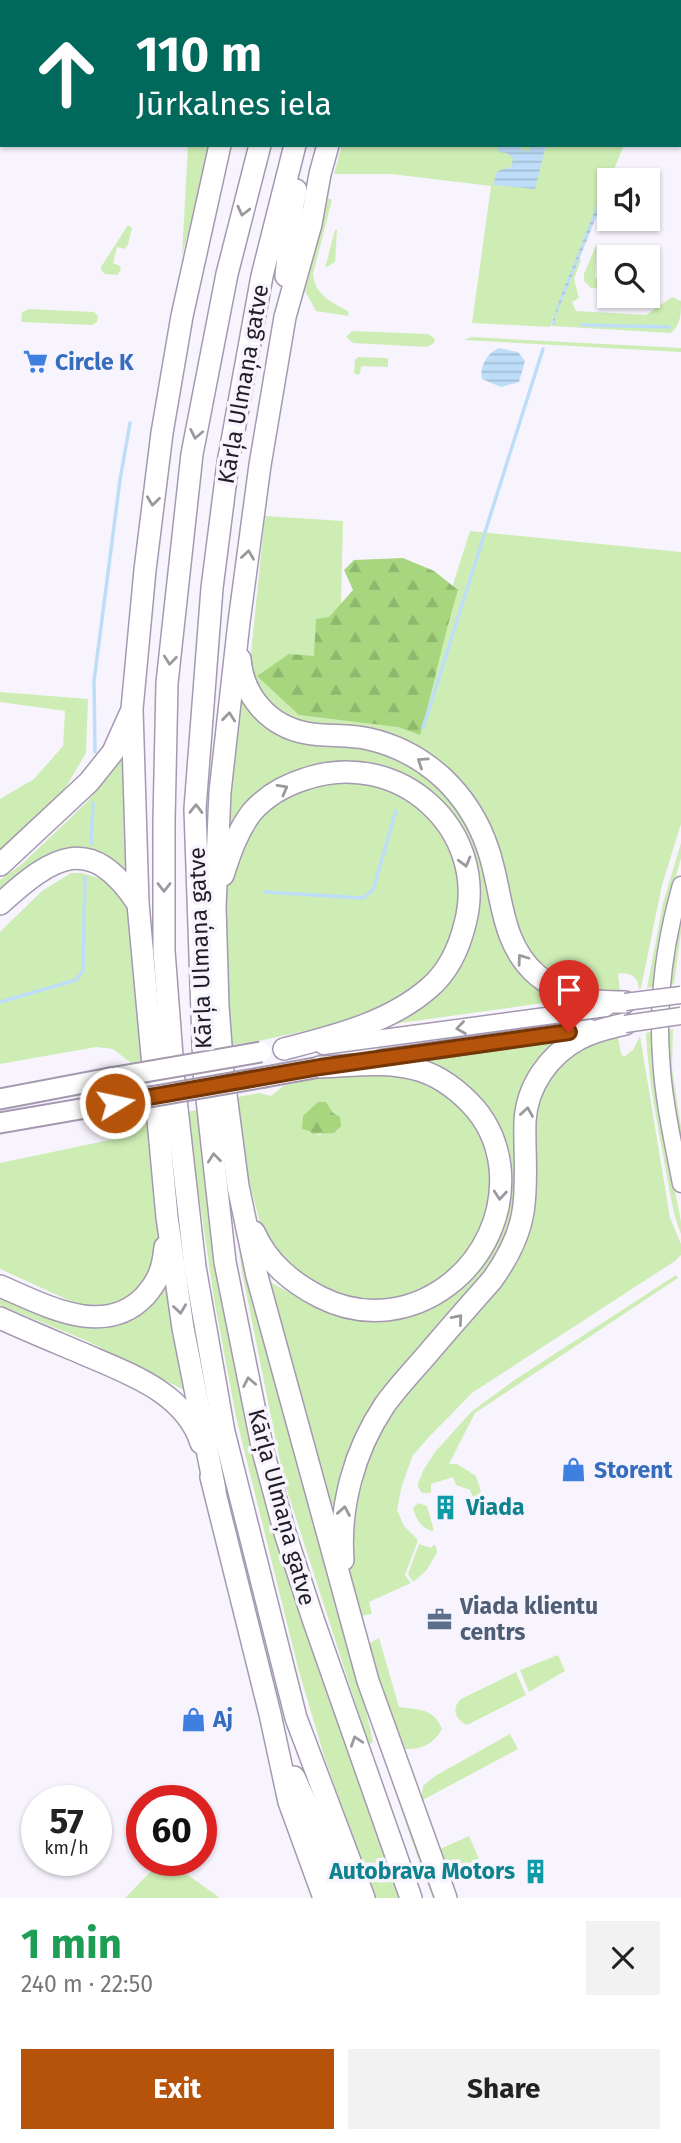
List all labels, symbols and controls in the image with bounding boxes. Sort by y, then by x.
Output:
text: 110 m [136,25,262,84]
icon: ahead [21,28,112,119]
text: Jūrkalnes iela [136,85,332,123]
map controls [597,168,660,308]
button: sound [597,168,660,231]
one-way arrow [237,205,251,217]
button: search [597,245,660,308]
street label: Kārļa Ulmaņa gatve [212,282,276,486]
supermarket icon: Circle K [21,348,49,376]
place label: Circle K [55,348,134,376]
one-way arrow [189,428,204,440]
one-way arrow [146,495,161,507]
one-way arrow [241,549,256,561]
one-way arrow [163,655,178,666]
one-way arrow [221,711,236,723]
one-way arrow [417,758,430,770]
one-way arrow [276,784,288,797]
one-way arrow [188,803,204,813]
street label: Kārļa Ulmaņa gatve [182,846,220,1050]
one-way arrow [457,856,471,868]
one-way arrow [156,882,172,893]
one-way arrow [518,954,531,966]
pin [539,960,599,1032]
icon: arrive [550,971,588,1009]
one-way arrow [455,1020,467,1035]
position arrow [78,1066,152,1140]
one-way arrow [519,1106,534,1118]
one-way arrow [206,1152,221,1164]
one-way arrow [493,1190,508,1201]
one-way arrow [172,1303,187,1315]
one-way arrow [450,1314,462,1327]
one-way arrow [242,1376,257,1388]
street label: Kārļa Ulmaņa gatve [240,1406,322,1609]
shop icon: Storent [560,1456,588,1484]
place label: Storent [594,1456,674,1484]
building icon: Viada [432,1493,460,1521]
place label: Viada [465,1493,525,1521]
one-way arrow [336,1505,351,1517]
place label: Viada klientu centrs [459,1592,598,1646]
office icon: Viada klientu centrs [426,1605,454,1633]
shop icon: Aj [179,1705,207,1733]
place label: Aj [212,1705,233,1733]
one-way arrow [350,1735,364,1747]
speed limit sign: 60 [126,1785,217,1876]
text: 57 [49,1800,84,1842]
text: km/h [44,1837,89,1859]
place label: Autobrava Motors [328,1857,515,1885]
building icon: Autobrava Motors [521,1857,549,1885]
text: 1 min [21,1919,122,1969]
button: close [586,1921,660,1995]
text: 240 m · 22:50 [21,1970,153,1998]
button: Exit [21,2049,334,2129]
button: Share [348,2049,660,2129]

